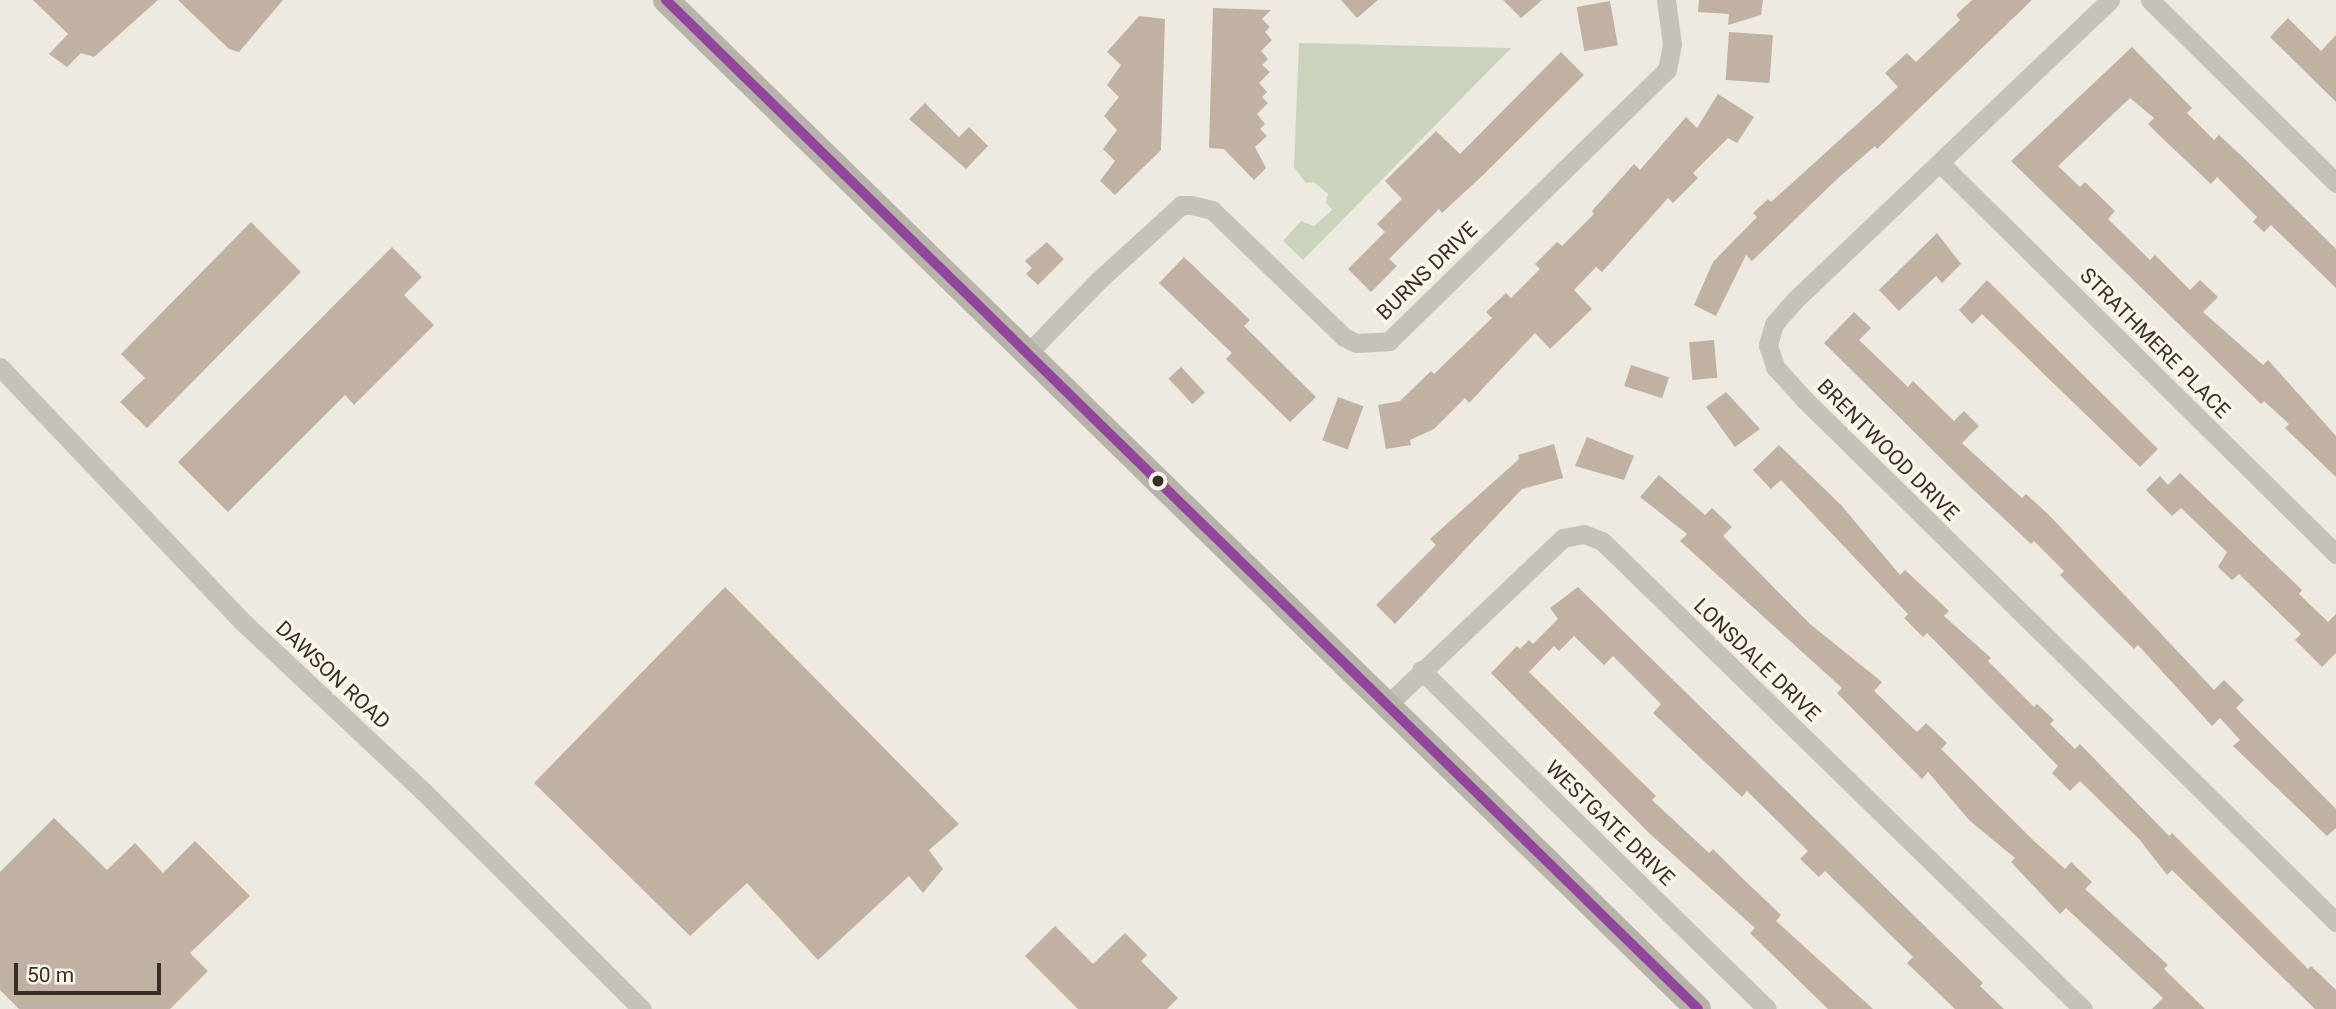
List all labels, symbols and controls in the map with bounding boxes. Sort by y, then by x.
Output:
street label: BURNS DRIVE [1371,217,1483,325]
street label: STRATHMERE PLACE [2075,263,2235,423]
street label: BRENTWOOD DRIVE [1812,374,1964,526]
unlabelled marker [1151,474,1165,488]
street label: LONSDALE DRIVE [1689,593,1825,727]
street label: DAWSON ROAD [271,616,395,734]
street label: WESTGATE DRIVE [1540,755,1680,891]
scale bar [18,950,164,994]
text: 50 m [27,963,74,987]

